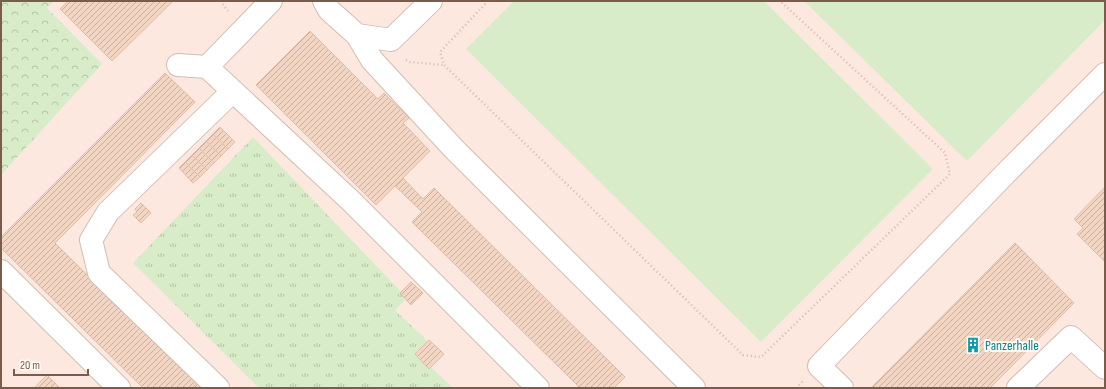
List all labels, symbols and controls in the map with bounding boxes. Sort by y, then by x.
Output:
building icon: Panzerhalle [964,336,982,354]
place label: Panzerhalle [985,337,1039,354]
scale bar [14,351,88,377]
text: 20 m [20,358,40,373]

